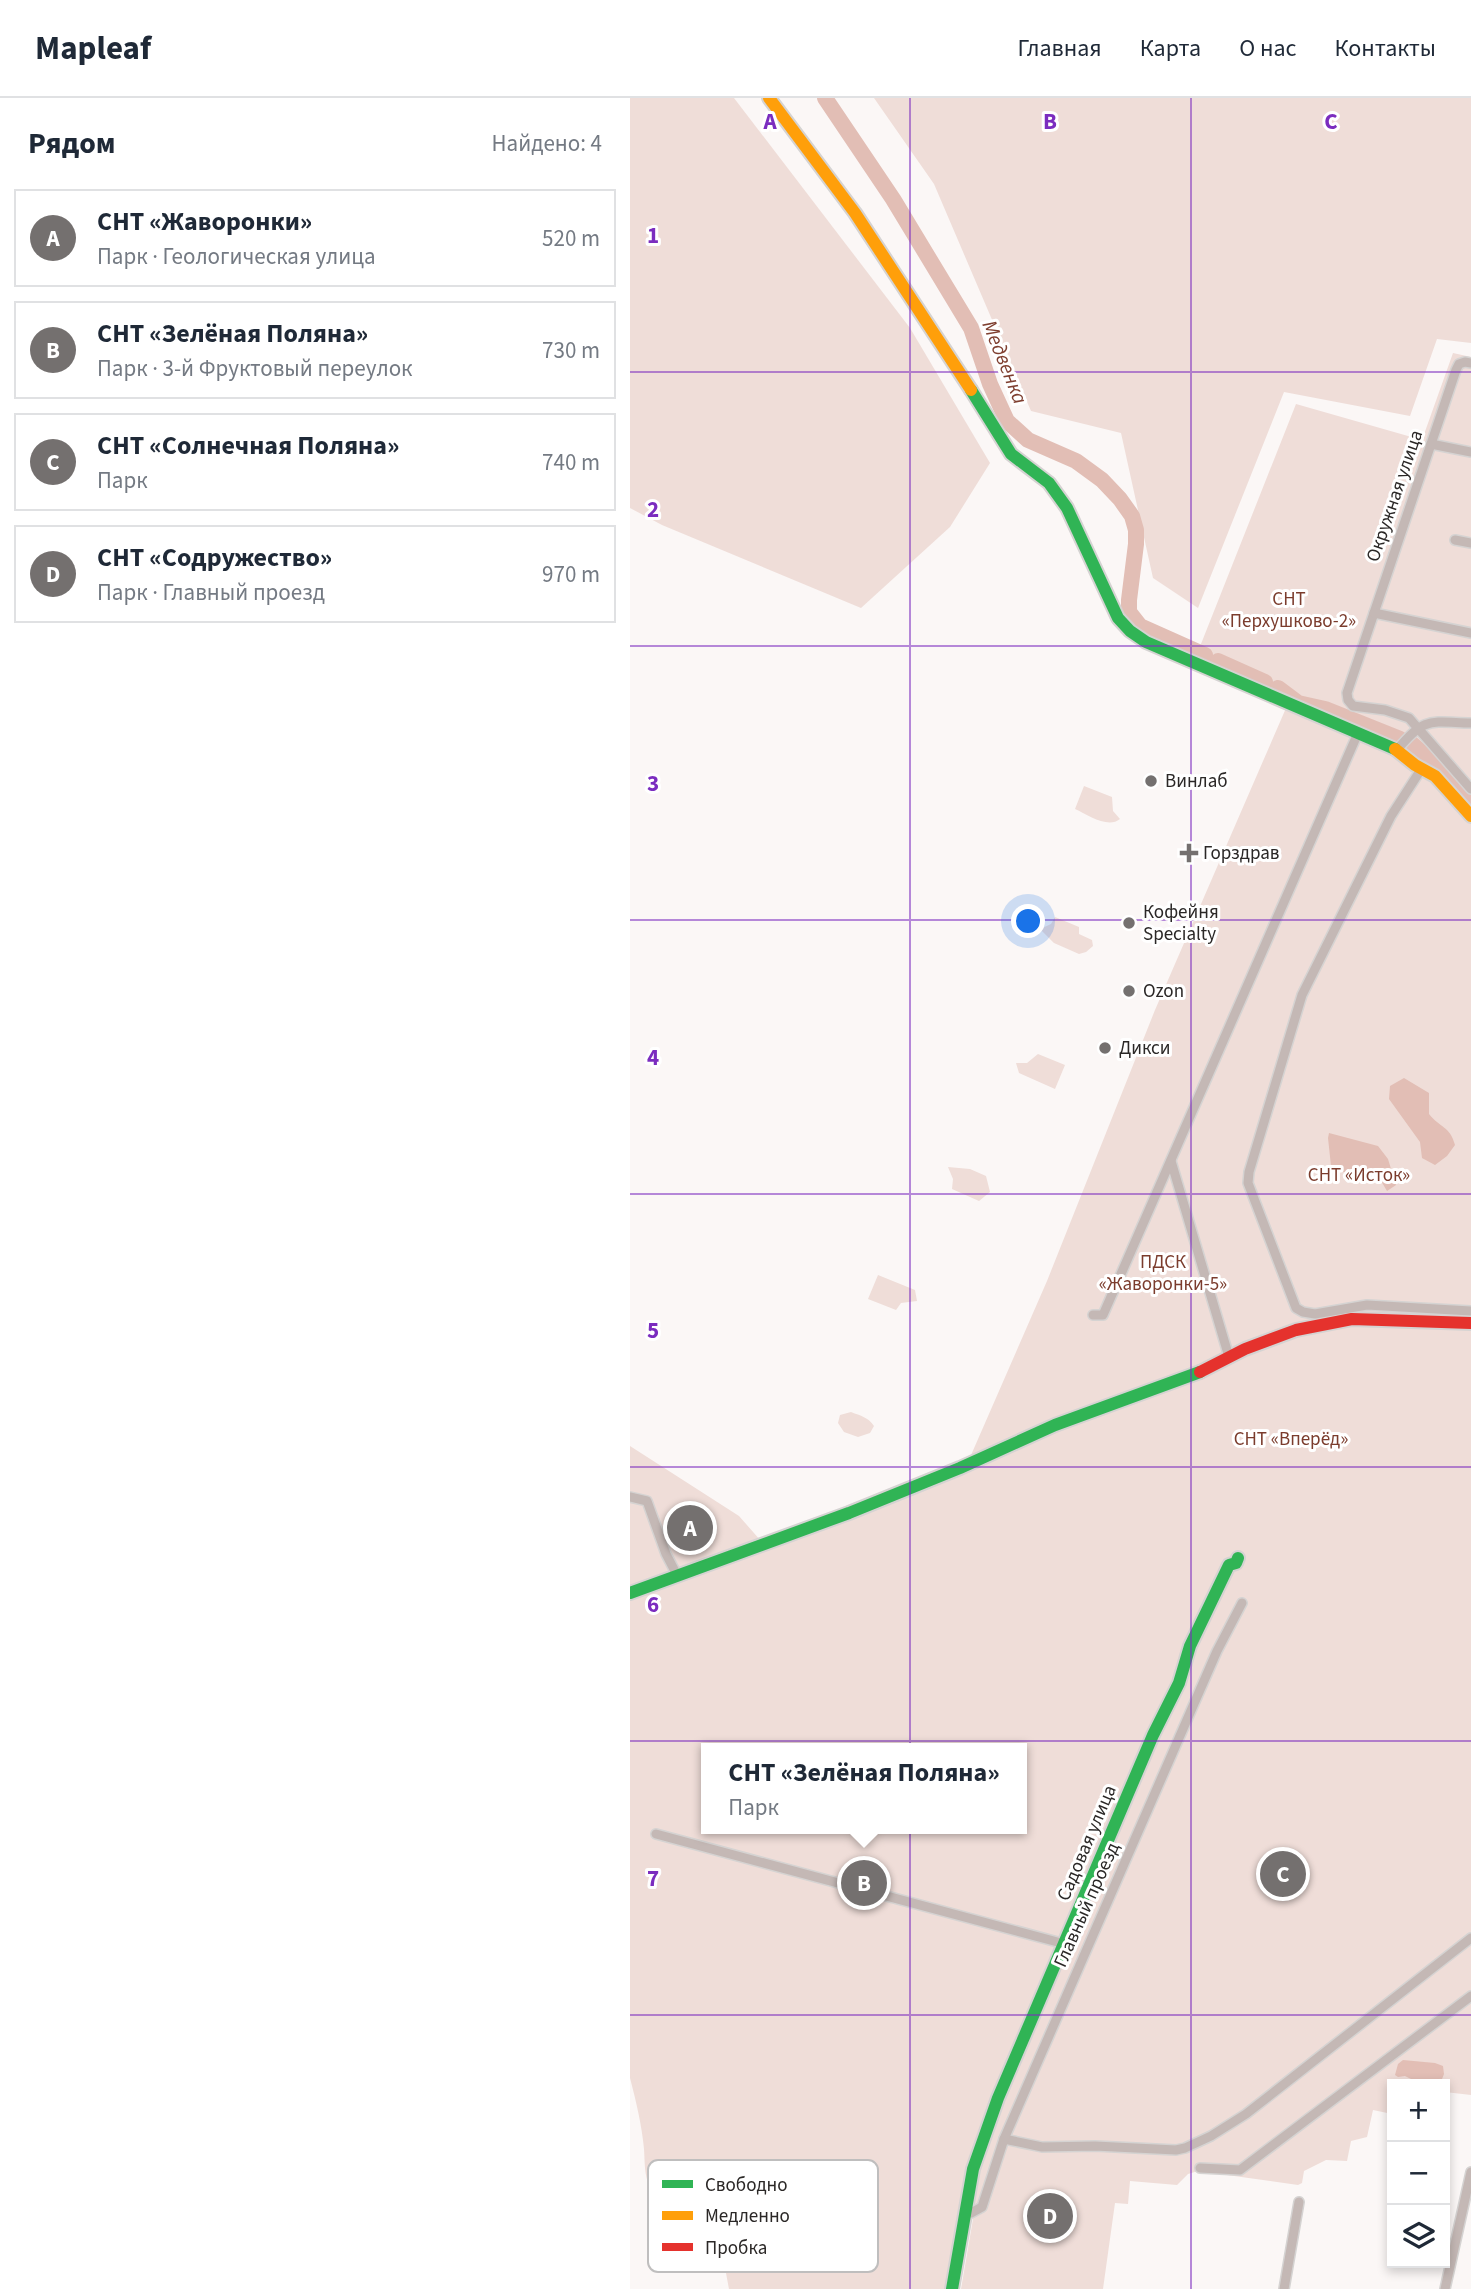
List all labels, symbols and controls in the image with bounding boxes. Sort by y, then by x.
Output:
text: Mapleaf [35,25,151,72]
text: Главная [1017,31,1102,66]
text: Карта [1140,31,1201,66]
text: О нас [1239,31,1296,66]
text: Контакты [1334,31,1436,66]
text: A [762,105,777,138]
text: B [1043,105,1057,138]
text: C [1324,105,1338,138]
text: Рядом [28,122,116,165]
text: Найдено: 4 [492,127,602,160]
text: СНТ «Жаворонки» [97,203,312,240]
text: 1 [647,219,659,252]
text: A [46,222,60,255]
text: 520 m [542,222,600,255]
text: Парк · Геологическая улица [97,240,376,273]
text: СНТ «Зелёная Поляна» [97,315,368,352]
water label: Медвенка [975,316,1035,408]
text: B [46,334,60,367]
text: 730 m [542,334,600,367]
text: Парк · 3-й Фруктовый переулок [97,352,413,385]
street label: Окружная улица [1360,426,1430,566]
text: СНТ «Солнечная Поляна» [97,427,399,464]
text: C [46,446,60,479]
text: 740 m [542,446,600,479]
text: Парк [97,464,148,497]
text: 2 [647,493,659,526]
text: СНТ «Содружество» [97,539,332,576]
text: D [46,558,60,591]
text: 970 m [542,558,600,591]
text: Парк · Главный проезд [97,576,325,609]
park label: СНТ «Перхушково-2» [1222,586,1356,635]
text: 3 [647,767,659,800]
place label: Винлаб [1165,768,1228,795]
marker: Винлаб [1143,773,1159,789]
place label: Горздрав [1203,840,1279,867]
marker: Горздрав [1181,845,1197,861]
place label: Кофейня Specialty [1143,899,1219,948]
your location [1011,904,1045,938]
marker: Кофейня Specialty [1121,915,1137,931]
place label: Ozon [1143,978,1184,1005]
marker: Ozon [1121,983,1137,999]
place label: Дикси [1119,1035,1170,1062]
marker: Дикси [1097,1040,1113,1056]
text: 4 [647,1041,659,1074]
park label: СНТ «Исток» [1308,1162,1410,1189]
park label: ПДСК «Жаворонки-5» [1099,1249,1227,1298]
text: 5 [647,1314,659,1347]
park label: СНТ «Вперёд» [1234,1426,1348,1453]
pin: A [667,1502,713,1554]
text: 6 [647,1588,659,1621]
popup [701,1743,1027,1834]
text: СНТ «Зелёная Поляна» [728,1754,1000,1791]
street label: Садовая улица [1050,1781,1124,1905]
text: Парк [728,1791,779,1824]
street label: Главный проезд [1047,1838,1127,1972]
pin: C [1260,1848,1306,1900]
pin: B [841,1857,887,1909]
text: 7 [647,1862,659,1895]
map controls [1387,2079,1450,2268]
button: + [1387,2079,1450,2142]
button: − [1387,2142,1450,2205]
legend [648,2160,878,2272]
text: Свободно [705,2172,788,2199]
pin: D [1027,2190,1073,2242]
text: Медленно [705,2203,790,2230]
button: layers [1387,2205,1450,2268]
text: Пробка [705,2235,767,2262]

